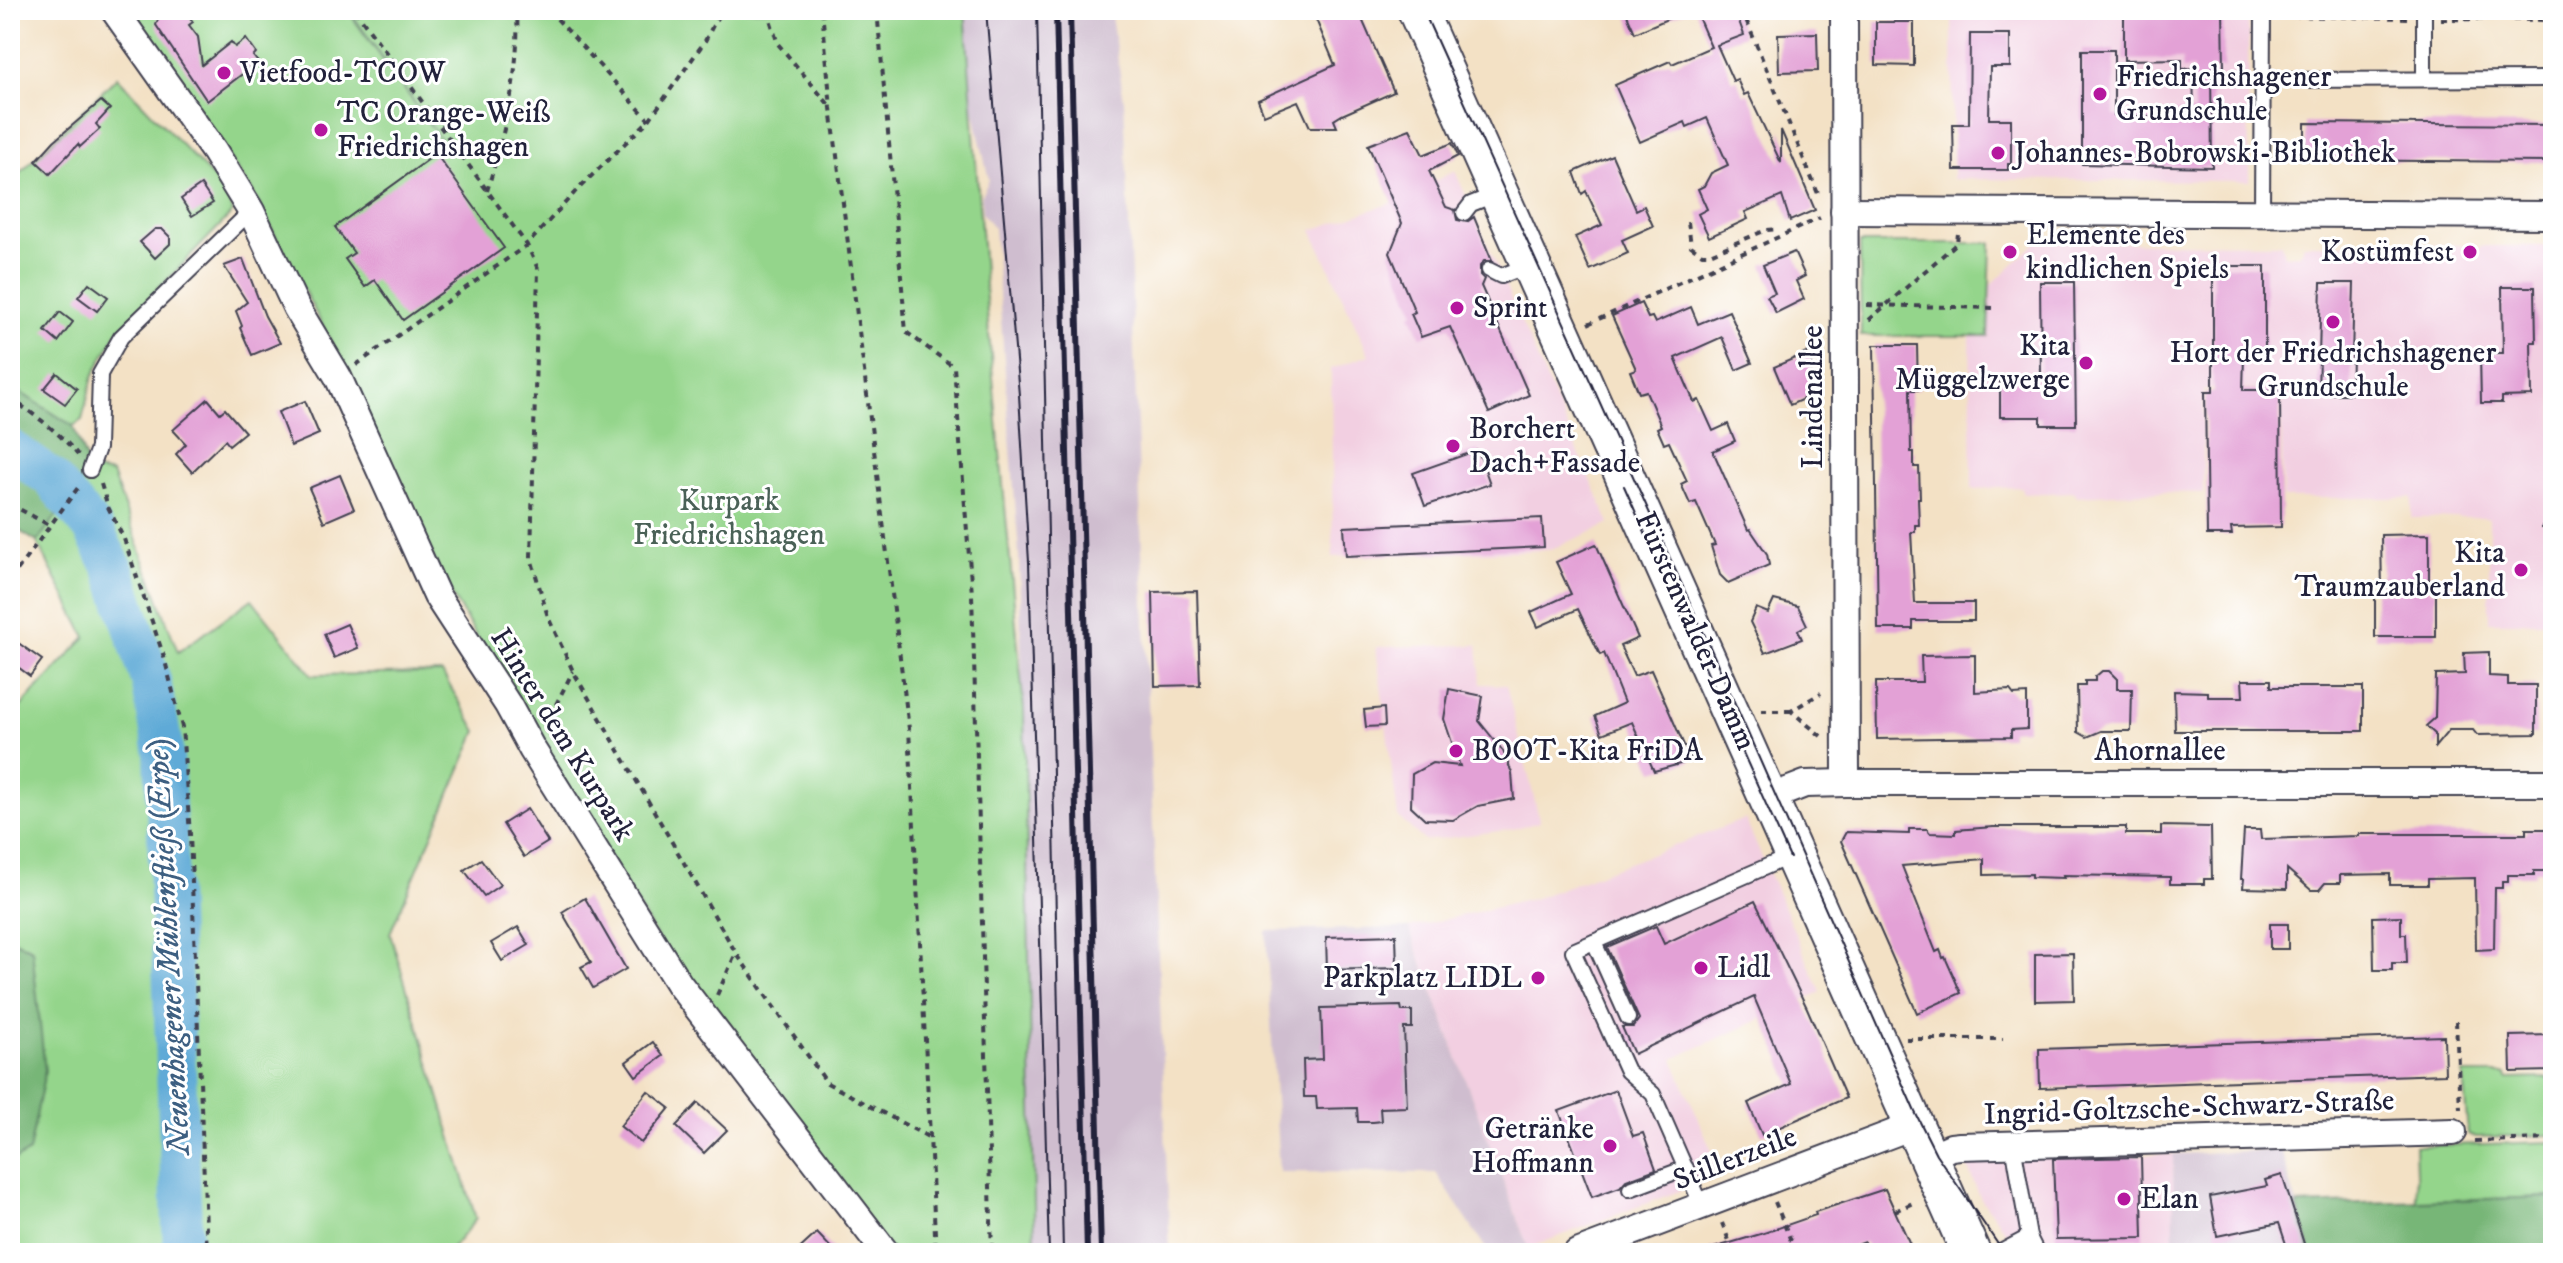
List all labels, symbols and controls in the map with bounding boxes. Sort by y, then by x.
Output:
place label: Vietfood-TCOW [239,55,446,92]
place label: Friedrichshagener Grundschule [2116,59,2331,130]
marker: Vietfood-TCOW [215,64,233,82]
marker: Friedrichshagener Grundschule [2091,85,2109,103]
place label: TC Orange-Weiß Friedrichshagen [337,95,551,166]
marker: TC Orange-Weiß Friedrichshagen [312,121,330,139]
place label: Johannes-Bobrowski-Bibliothek [2011,135,2396,172]
marker: Johannes-Bobrowski-Bibliothek [1989,144,2007,162]
place label: Elemente des kindlichen Spiels [2026,217,2229,288]
place label: Kostümfest [2320,234,2454,271]
marker: Elemente des kindlichen Spiels [2001,243,2019,261]
marker: Kostümfest [2461,243,2479,261]
place label: Sprint [1473,290,1548,327]
marker: Sprint [1448,299,1466,317]
marker: Hort der Friedrichshagener Grundschule [2324,313,2342,331]
street label: Lindenallee [1795,325,1832,469]
place label: Kita Müggelzwerge [1895,328,2070,399]
place label: Hort der Friedrichshagener Grundschule [2170,335,2496,406]
marker: Kita Müggelzwerge [2077,354,2095,372]
place label: Borchert Dach+Fassade [1469,411,1640,482]
marker: Borchert Dach+Fassade [1444,437,1462,455]
park label: Kurpark Friedrichshagen [633,483,825,554]
street label: Fürstenwalder Damm [1626,506,1764,756]
place label: Kita Traumzauberland [2294,535,2505,606]
marker: Kita Traumzauberland [2512,561,2530,579]
street label: Hinter dem Kurpark [482,621,643,849]
place label: BOOT-Kita FriDA [1472,733,1704,770]
street label: Ahornallee [2094,733,2226,770]
water label: Neuenhagener Mühlenfließ (Erpe) [138,738,200,1158]
marker: BOOT-Kita FriDA [1447,742,1465,760]
place label: Lidl [1717,950,1770,987]
marker: Lidl [1692,959,1710,977]
place label: Parkplatz LIDL [1323,960,1522,997]
marker: Parkplatz LIDL [1529,969,1547,987]
street label: Ingrid-Goltzsche-Schwarz-Straße [1983,1082,2395,1134]
place label: Getränke Hoffmann [1471,1111,1594,1182]
street label: Stillerzeile [1668,1119,1802,1199]
marker: Getränke Hoffmann [1601,1137,1619,1155]
place label: Elan [2140,1181,2199,1218]
marker: Elan [2115,1190,2133,1208]

